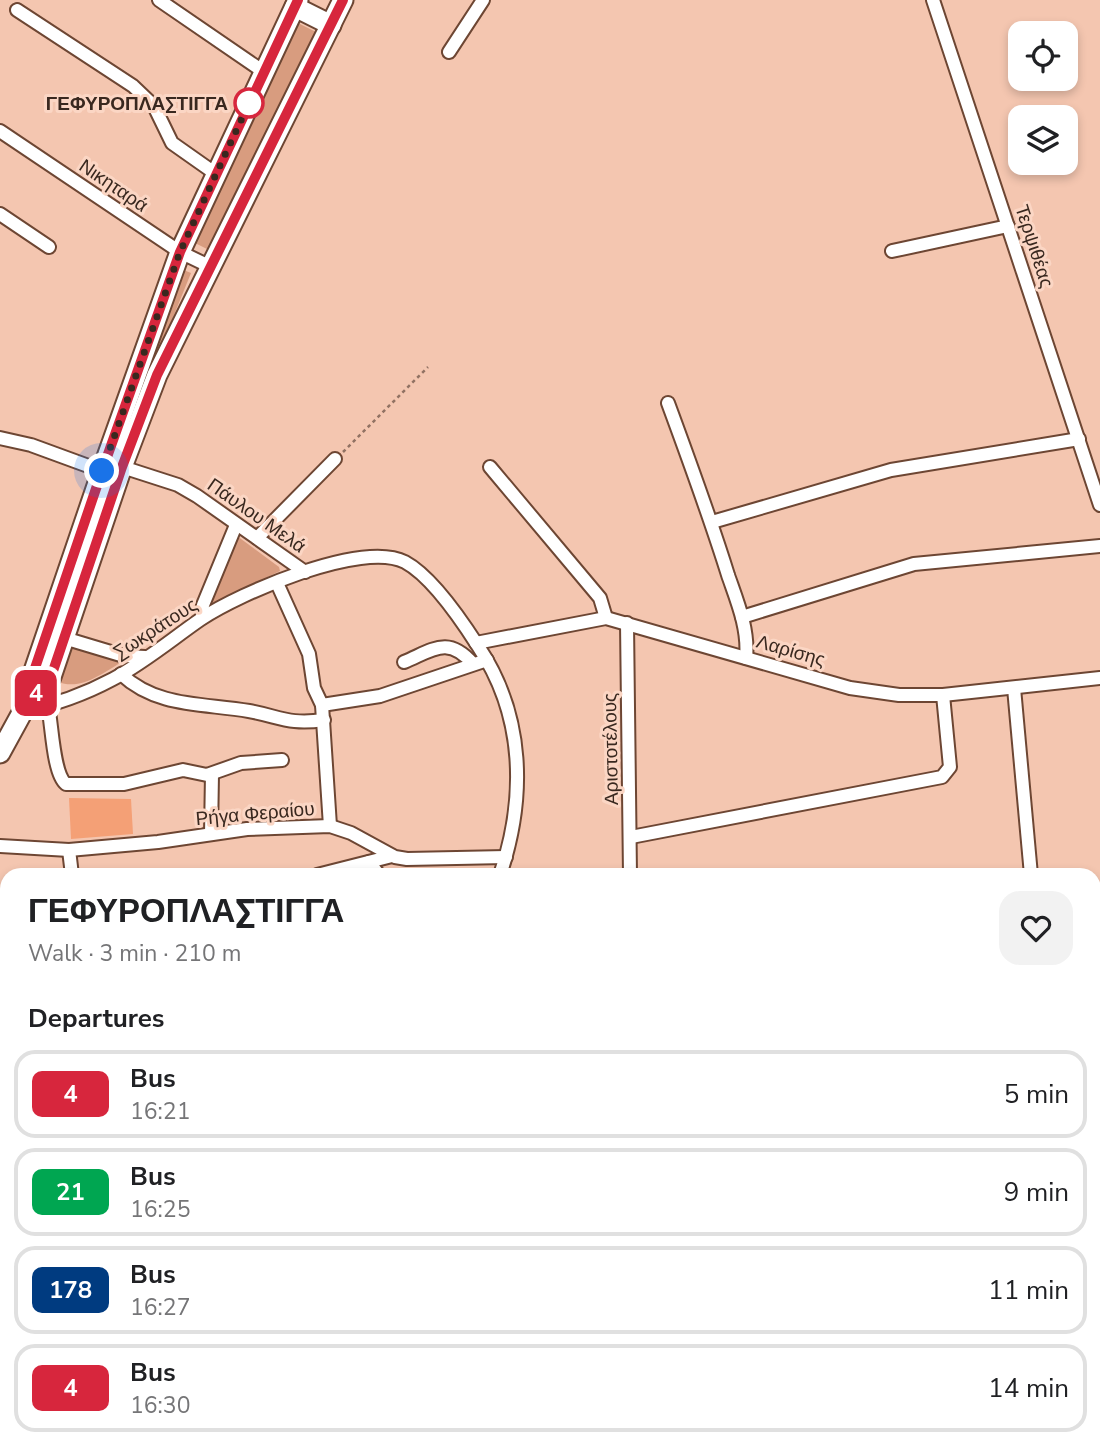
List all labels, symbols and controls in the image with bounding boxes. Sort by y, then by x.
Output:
map controls [1008,21,1078,175]
button: locate [1008,21,1078,91]
marker: ΓΕΦΥΡΟΠΛΑΣΤΙΓΓΑ [234,88,264,118]
place label: ΓΕΦΥΡΟΠΛΑΣΤΙΓΓΑ [46,91,228,117]
button: layers [1008,105,1078,175]
street label: Νικηταρά [74,153,153,218]
street label: Τερψιθέας [1008,202,1060,291]
your location [84,453,119,488]
street label: Πάυλου Μελά [202,472,311,559]
street label: Σωκράτους [109,592,202,666]
street label: Λαρίσης [753,629,828,673]
line badge: 4 [13,670,59,716]
text: 4 [29,677,43,709]
street label: Αριστοτέλους [597,693,625,805]
street label: Ρήγα Φεραίου [195,796,316,832]
text: ΓΕΦΥΡΟΠΛΑΣΤΙΓΓΑ [28,889,344,934]
button: heart [999,891,1073,965]
text: Walk · 3 min · 210 m [28,938,241,969]
text: Departures [28,1001,164,1036]
text: Bus [130,1061,176,1096]
text: 5 min [1004,1077,1069,1112]
text: 4 [63,1078,78,1110]
text: 16:21 [130,1096,190,1127]
text: Bus [130,1159,176,1194]
text: 9 min [1004,1175,1069,1210]
text: 21 [56,1176,85,1208]
text: 16:25 [130,1194,190,1225]
text: Bus [130,1257,176,1292]
text: 11 min [988,1273,1069,1308]
text: 178 [49,1274,92,1306]
text: 16:27 [130,1292,190,1323]
text: Bus [130,1355,176,1390]
text: 14 min [988,1371,1069,1406]
text: 4 [63,1372,78,1404]
text: 16:30 [130,1390,190,1421]

